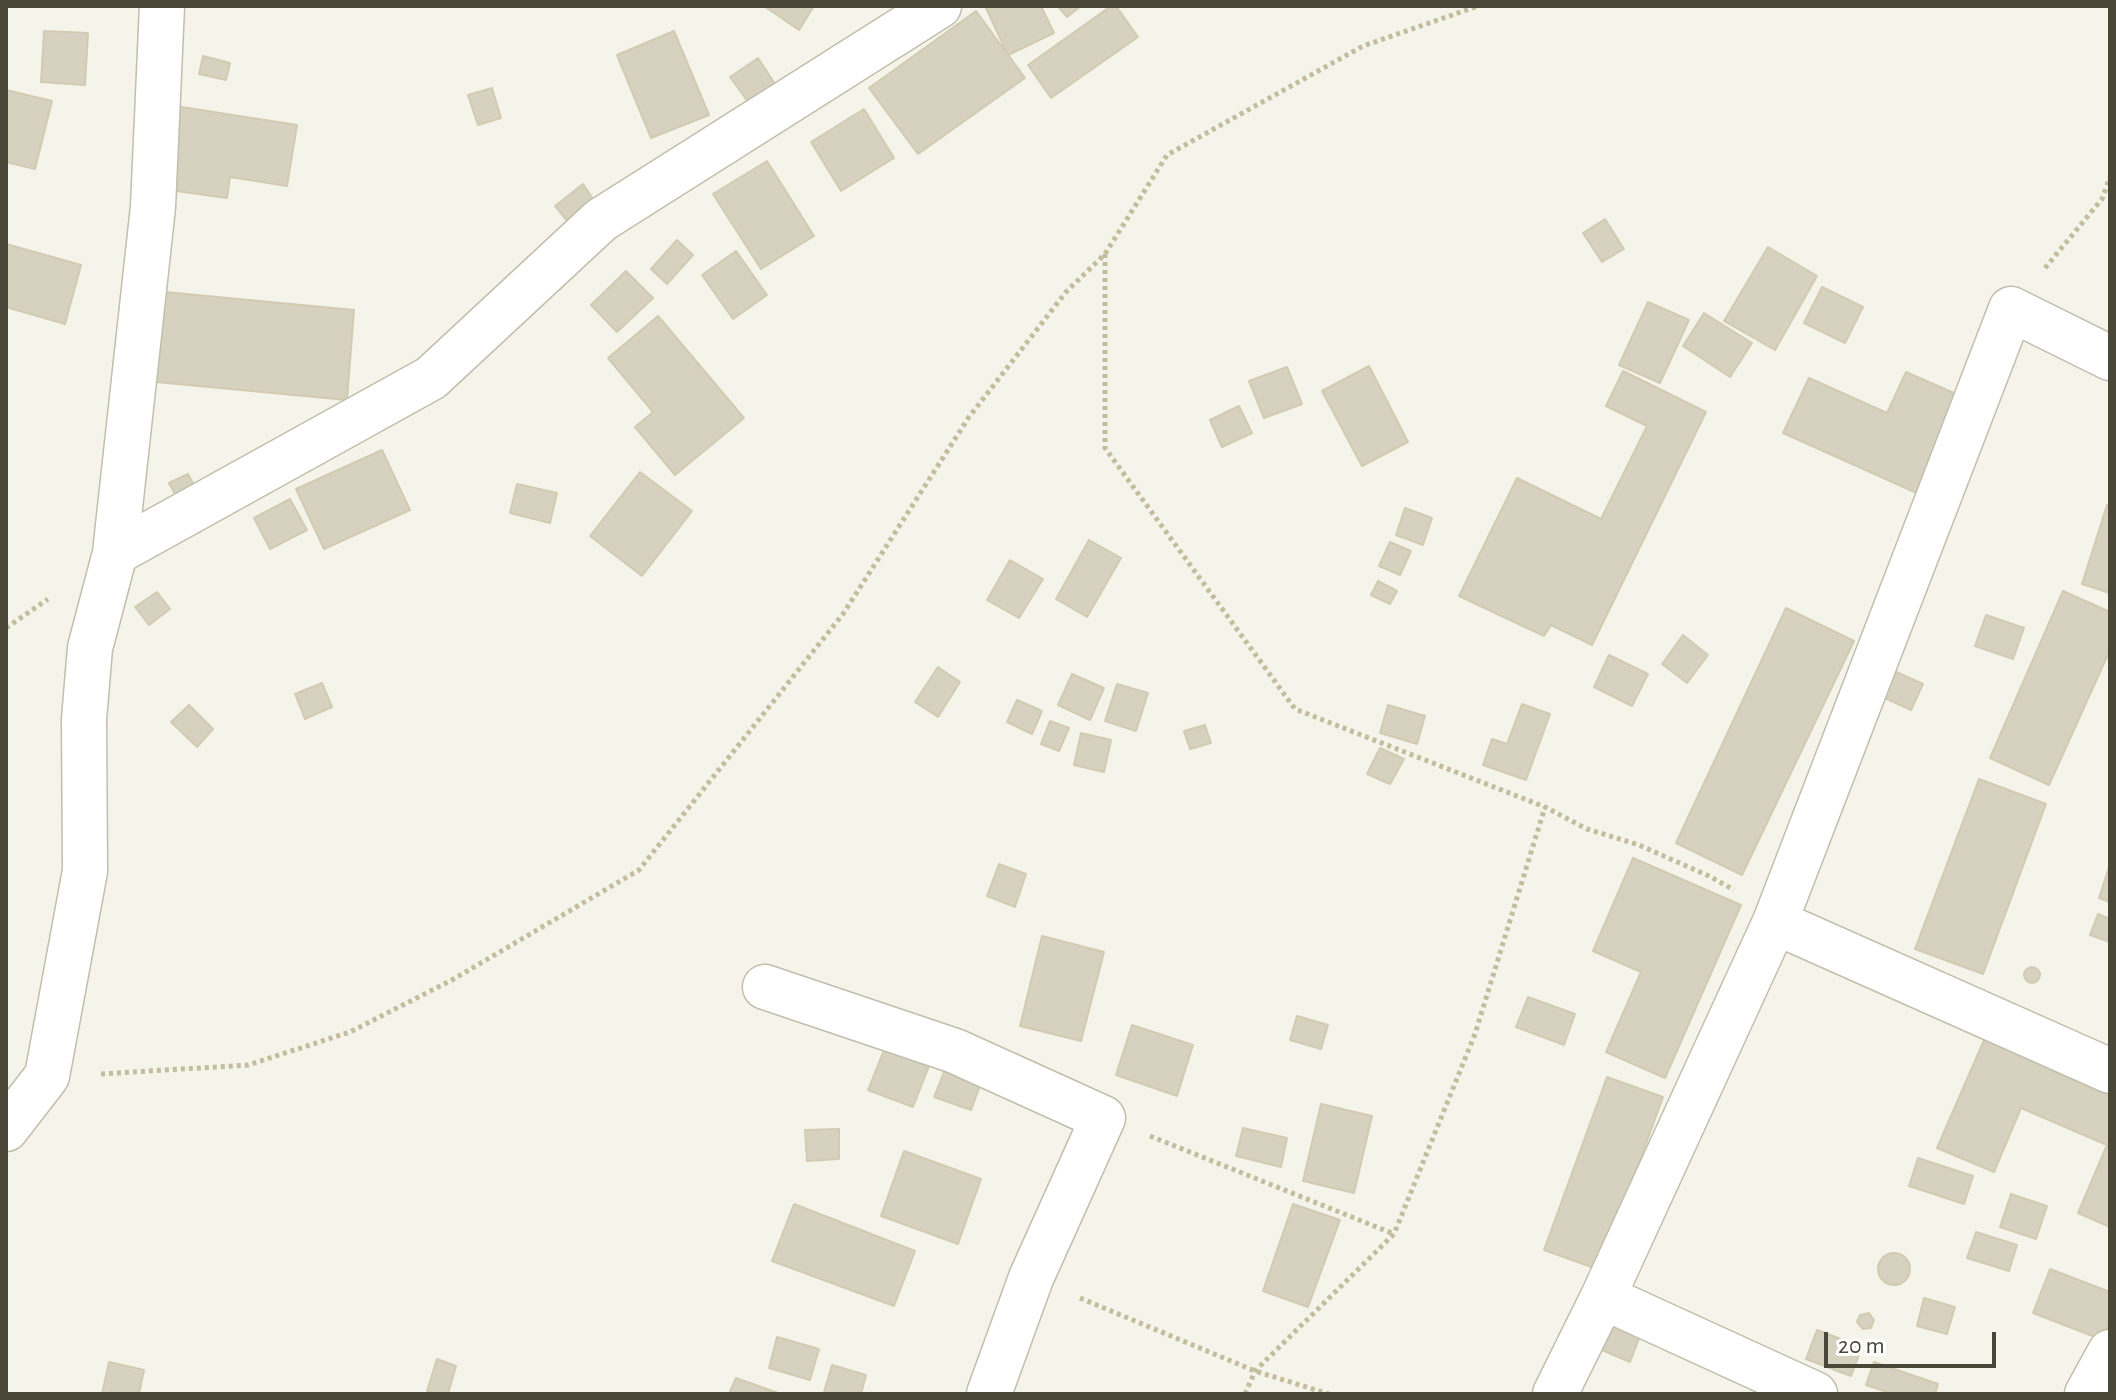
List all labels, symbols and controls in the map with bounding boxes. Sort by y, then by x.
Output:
scale bar [1828,1316,2000,1366]
text: 20 m [1838,1334,1885,1358]

